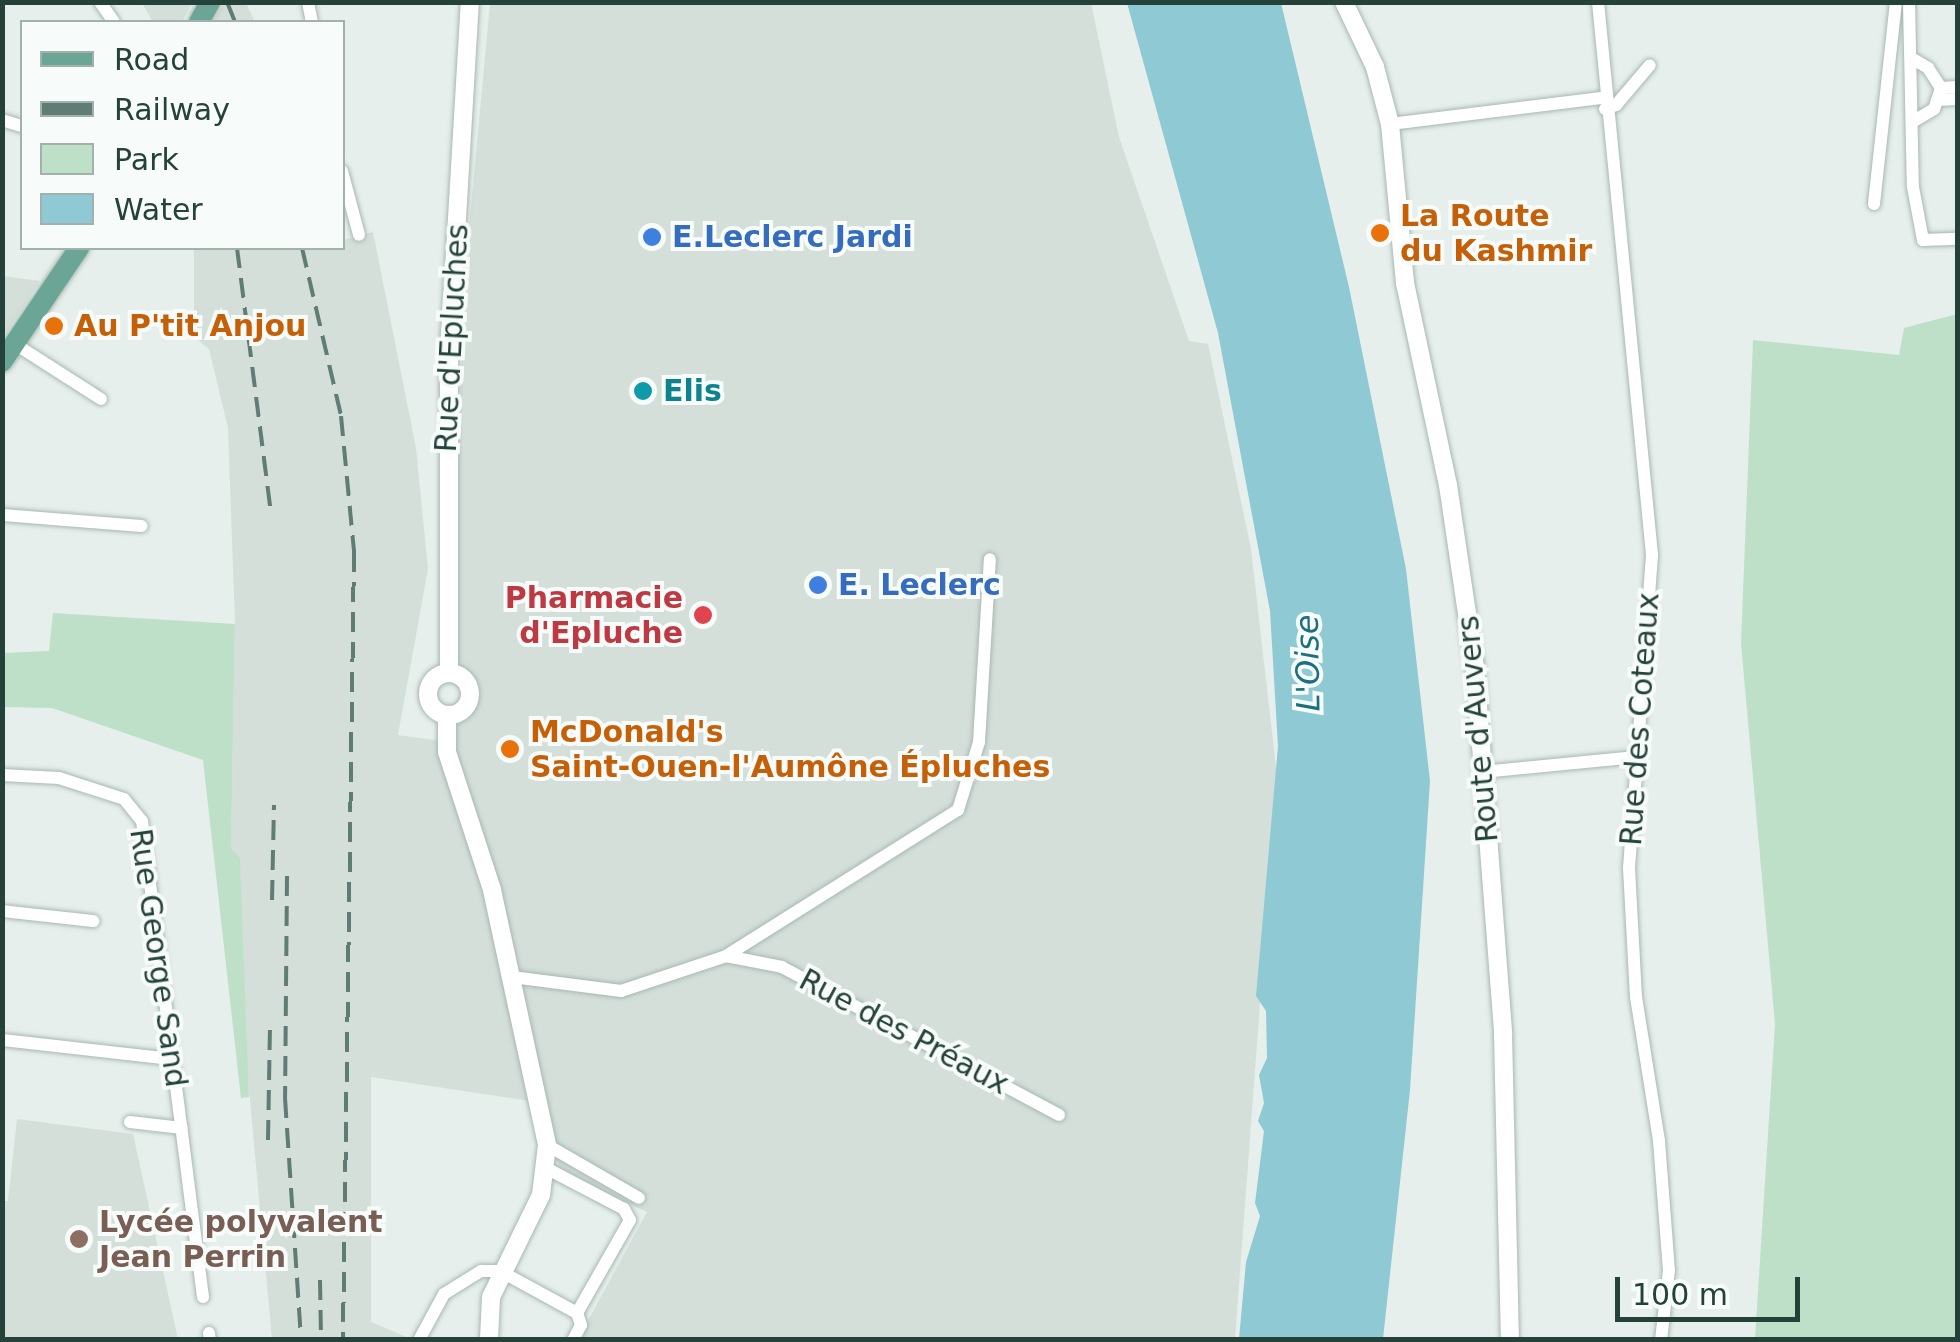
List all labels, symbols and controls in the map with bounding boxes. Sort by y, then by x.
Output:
legend [20,20,345,250]
text: Road [114,42,189,77]
text: Railway [114,92,230,127]
text: Park [114,142,179,177]
text: Water [114,192,203,227]
place label: La Route du Kashmir [1400,198,1592,268]
place label: E.Leclerc Jardi [672,219,913,255]
marker: La Route du Kashmir [1369,222,1391,244]
street label: Rue d'Epluches [428,223,476,453]
marker: E.Leclerc Jardi [641,226,663,248]
place label: Au P'tit Anjou [74,308,306,344]
marker: Au P'tit Anjou [43,315,65,337]
place label: Elis [663,373,722,409]
marker: Elis [632,380,654,402]
place label: E. Leclerc [838,567,1001,603]
marker: E. Leclerc [807,574,829,596]
place label: Pharmacie d'Epluche [505,580,683,650]
street label: Rue des Coteaux [1613,591,1667,847]
marker: Pharmacie d'Epluche [692,604,714,626]
water label: L'Oise [1288,614,1328,712]
street label: Route d'Auvers [1450,614,1506,844]
place label: McDonald's Saint-Ouen-l'Aumône Épluches [530,714,1050,784]
marker: McDonald's Saint-Ouen-l'Aumône Épluches [499,738,521,760]
street label: Rue George Sand [122,826,194,1090]
street label: Rue des Préaux [793,962,1015,1102]
place label: Lycée polyvalent Jean Perrin [99,1204,383,1274]
marker: Lycée polyvalent Jean Perrin [68,1228,90,1250]
scale bar [1620,1257,1805,1319]
text: 100 m [1632,1277,1728,1312]

